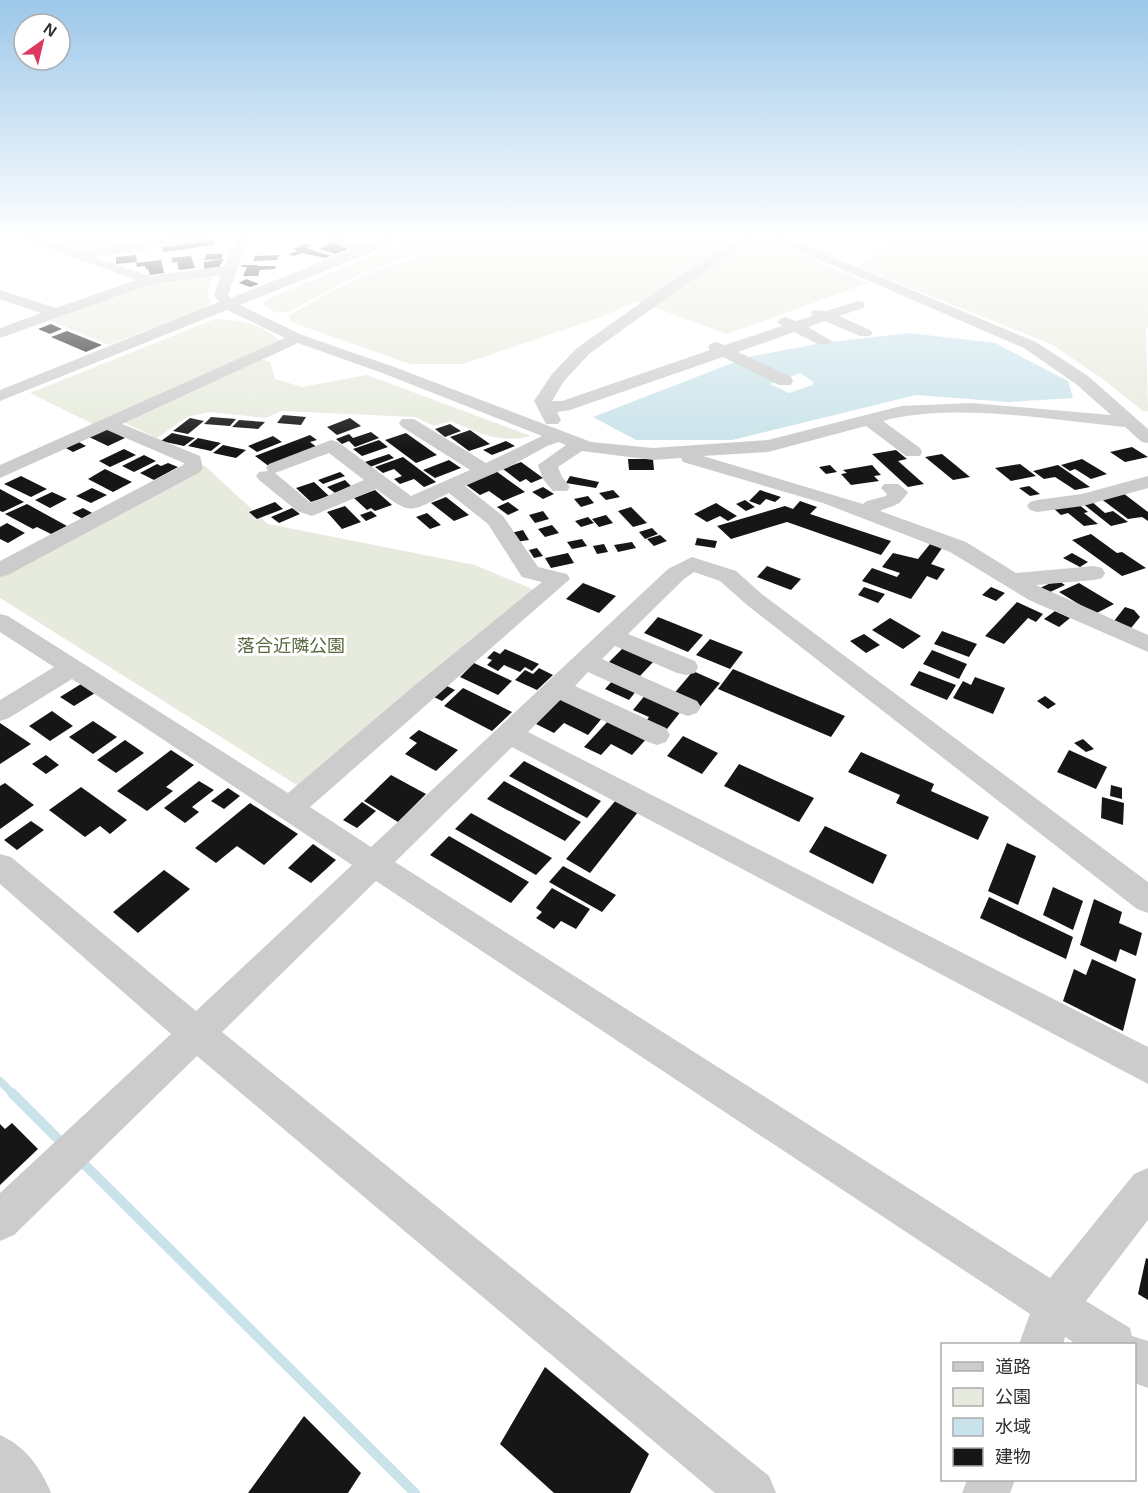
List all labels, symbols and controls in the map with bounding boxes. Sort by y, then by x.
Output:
north arrow [12,12,72,72]
text: N [41,20,60,40]
park label: 落合近隣公園 [237,636,345,656]
legend [941,1343,1136,1481]
text: 道路 [995,1357,1031,1377]
text: 公園 [995,1387,1031,1407]
text: 水域 [995,1417,1031,1437]
text: 建物 [995,1447,1031,1467]

